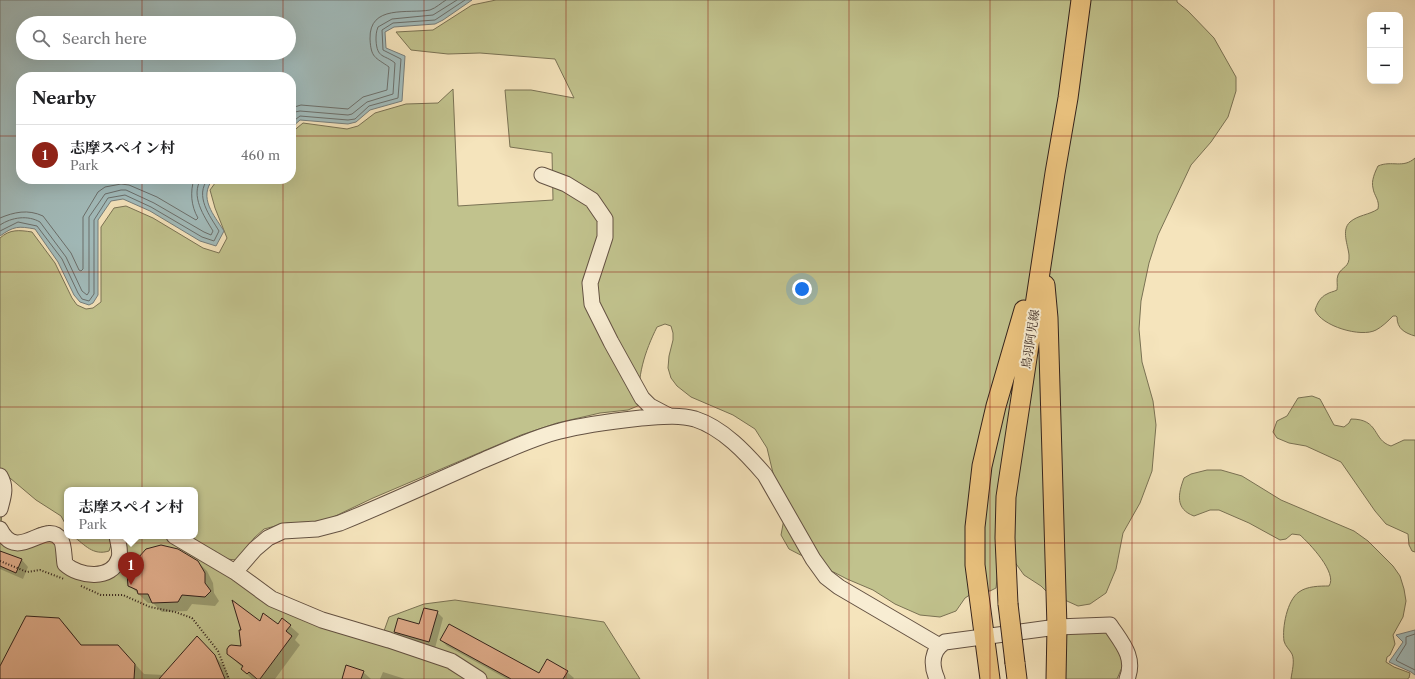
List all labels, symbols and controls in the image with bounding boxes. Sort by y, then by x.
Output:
map controls [1367,12,1403,84]
button: + [1367,12,1403,48]
search box [16,16,296,60]
icon: search [30,27,52,49]
text: Search here [62,29,147,48]
button: − [1367,48,1403,84]
text: Nearby [32,88,96,108]
text: 志摩スペイン村 [70,138,175,157]
text: 1 [42,147,48,163]
text: 460 m [241,147,280,163]
text: Park [70,157,98,173]
your location [792,279,812,299]
street label: 鳥羽阿児線 [1018,308,1042,370]
popup [64,487,198,539]
text: 志摩スペイン村 [78,497,184,516]
text: Park [78,516,107,532]
pin: 1 [118,552,144,585]

